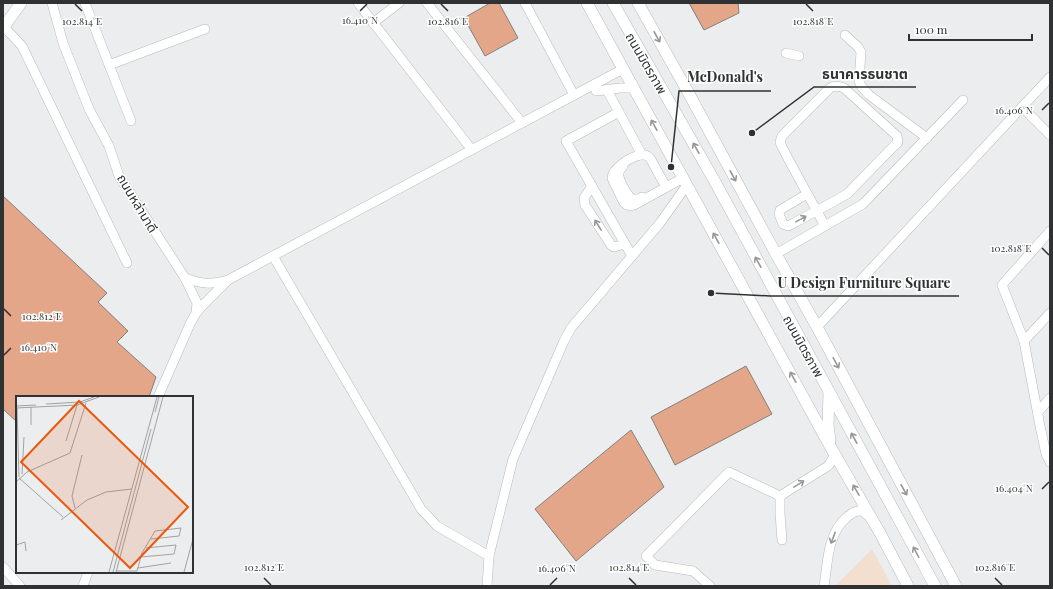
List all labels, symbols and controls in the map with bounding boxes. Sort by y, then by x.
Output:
text: 16.410°N [342,13,378,27]
text: 102.814°E [62,14,102,28]
text: 102.816°E [428,14,468,28]
text: 102.818°E [793,14,833,28]
scale bar [909,16,1032,42]
text: 100 m [915,21,948,37]
street label: ถนนมิตรภาพ [623,29,671,97]
one-way arrow [654,31,662,43]
callout: ธนาคารธนชาต [814,61,916,87]
text: ธนาคารธนชาต [822,64,908,83]
callout: McDonald's [679,65,771,91]
text: McDonald's [687,67,763,86]
text: 16.406°N [995,103,1033,117]
one-way arrow [649,119,657,131]
one-way arrow [691,142,699,154]
one-way arrow [730,170,737,182]
street label: ถนนหล่านาดี [114,171,162,235]
one-way arrow [795,215,807,223]
one-way arrow [593,219,601,231]
one-way arrow [712,233,720,245]
text: 102.818°E [991,241,1031,255]
one-way arrow [754,256,762,268]
callout: U Design Furniture Square [770,270,959,296]
text: U Design Furniture Square [777,273,951,292]
text: 102.812°E [22,309,62,323]
street label: ถนนมิตรภาพ [780,312,828,380]
text: 16.410°N [21,340,57,354]
one-way arrow [833,357,840,369]
one-way arrow [788,371,796,383]
inset map [16,396,193,573]
one-way arrow [850,432,857,444]
one-way arrow [793,480,804,488]
text: 16.404°N [995,481,1033,495]
one-way arrow [851,484,859,496]
one-way arrow [901,484,908,496]
one-way arrow [829,531,837,543]
one-way arrow [912,546,920,558]
text: 102.812°E [244,560,284,574]
text: 102.814°E [609,560,649,574]
text: 102.816°E [975,560,1015,574]
text: 16.406°N [538,561,576,575]

